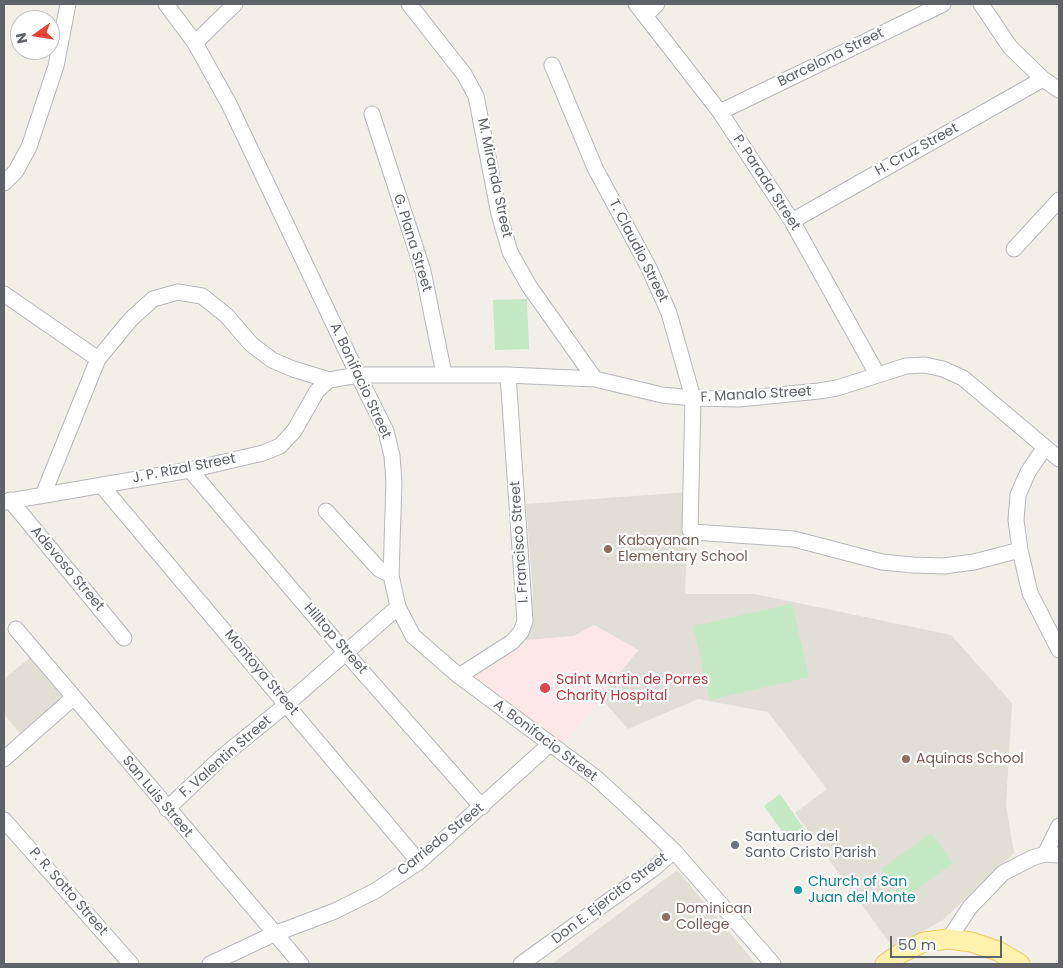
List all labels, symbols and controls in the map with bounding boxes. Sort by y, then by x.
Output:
north arrow [10,10,60,60]
street label: Barcelona Street [775,25,887,91]
text: N [10,31,32,46]
street label: M. Miranda Street [473,117,515,239]
street label: H. Cruz Street [872,120,962,180]
street label: P. Parada Street [729,132,803,234]
street label: G. Plana Street [389,192,435,294]
street label: T. Claudio Street [605,197,671,305]
street label: A. Bonifacio Street [326,320,394,442]
street label: F. Manalo Street [700,384,812,406]
street label: J. P. Rizal Street [131,451,237,487]
street label: I. Francisco Street [507,480,533,604]
street label: Adevoso Street [27,523,107,615]
place label: Kabayanan Elementary School [618,533,748,566]
marker: Kabayanan Elementary School [602,543,614,555]
street label: Hilltop Street [300,600,370,678]
street label: Montoya Street [220,627,302,719]
place label: Saint Martin de Porres Charity Hospital [556,672,708,704]
marker: Saint Martin de Porres Charity Hospital [538,681,552,695]
street label: A. Bonifacio Street [490,696,600,786]
street label: F. Valentin Street [177,713,275,801]
place label: Aquinas School [916,751,1024,767]
street label: San Luis Street [118,753,196,841]
marker: Aquinas School [900,753,912,765]
street label: Carriedo Street [395,800,487,880]
place label: Santuario del Santo Cristo Parish [745,829,877,862]
marker: Santuario del Santo Cristo Parish [729,839,741,851]
street label: P. R. Sotto Street [25,845,111,939]
street label: Don E. Ejercito Street [549,850,671,948]
place label: Church of San Juan del Monte [808,874,916,906]
marker: Church of San Juan del Monte [792,884,804,896]
place label: Dominican College [676,901,752,934]
marker: Dominican College [660,911,672,923]
scale bar [893,926,1006,958]
text: 50 m [898,934,936,955]

